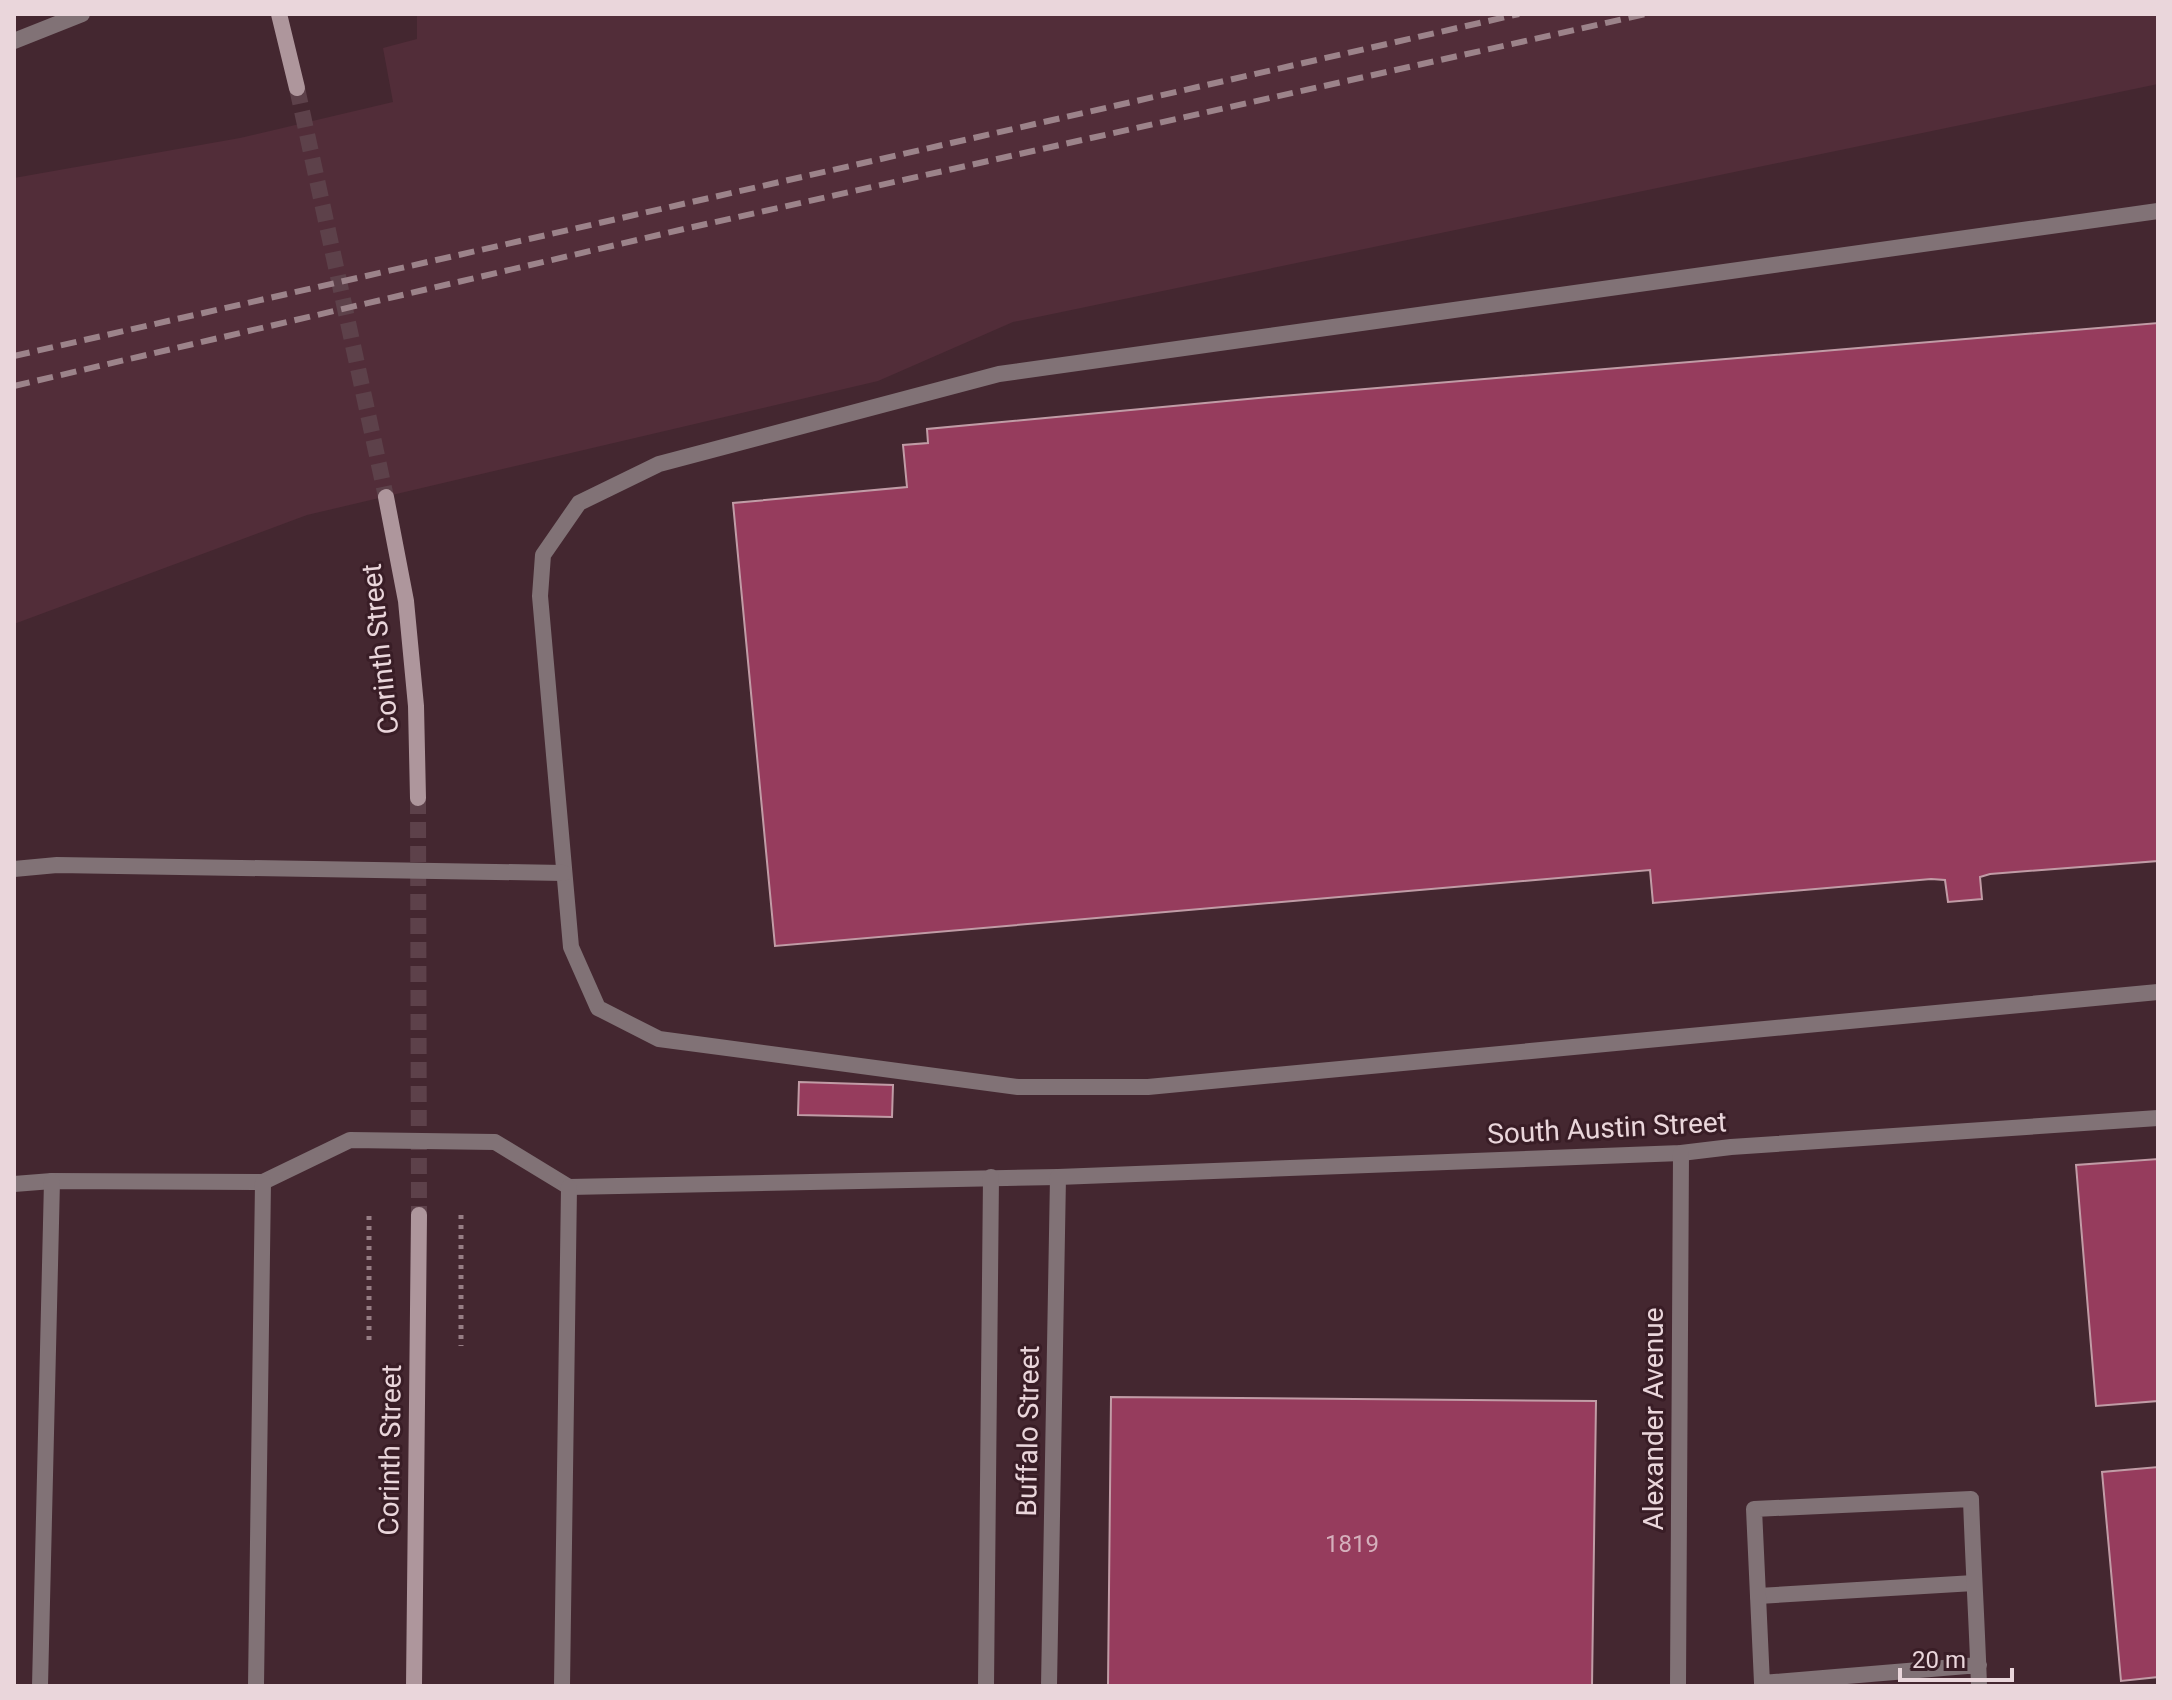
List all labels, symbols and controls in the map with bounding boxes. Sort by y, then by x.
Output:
street label: Corinth Street [355,562,405,736]
street label: South Austin Street [1486,1105,1728,1151]
street label: Alexander Avenue [1637,1307,1670,1531]
street label: Buffalo Street [1010,1345,1046,1517]
street label: Corinth Street [372,1364,408,1536]
house number: 1819 [1325,1530,1379,1558]
scale bar [1900,1632,2012,1682]
text: 20 m [1912,1646,1966,1674]

